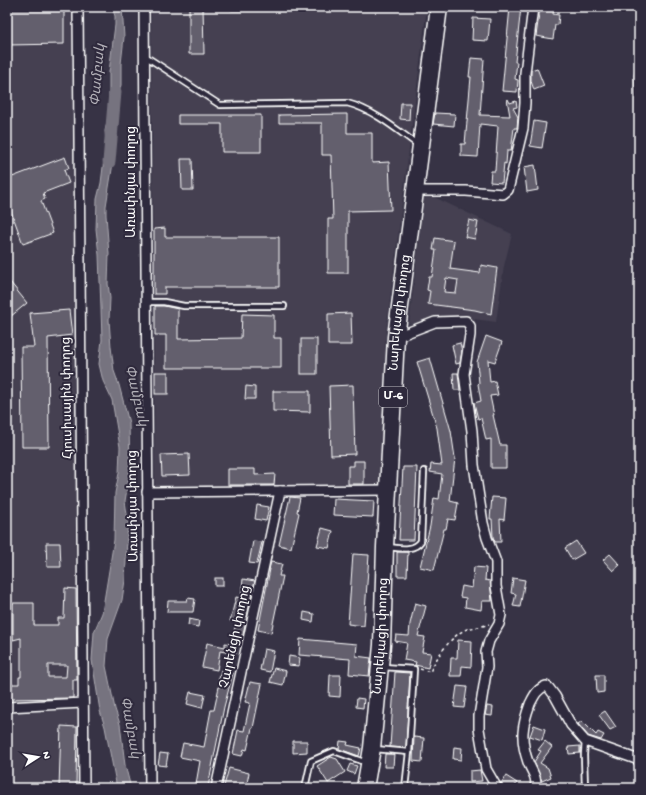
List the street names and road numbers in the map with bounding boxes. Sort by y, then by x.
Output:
street label: Առափնյա փողոց [124,126,140,238]
street label: Նարեկացի փողոց [386,254,414,371]
street label: Հյուսիսային փողոց [58,337,77,459]
road number: Մ-6 [379,387,407,407]
street label: Առափնյա փողոց [125,450,142,562]
street label: Նարեկացի փողոց [369,577,392,695]
street label: Չարենցի փողոց [217,584,254,690]

